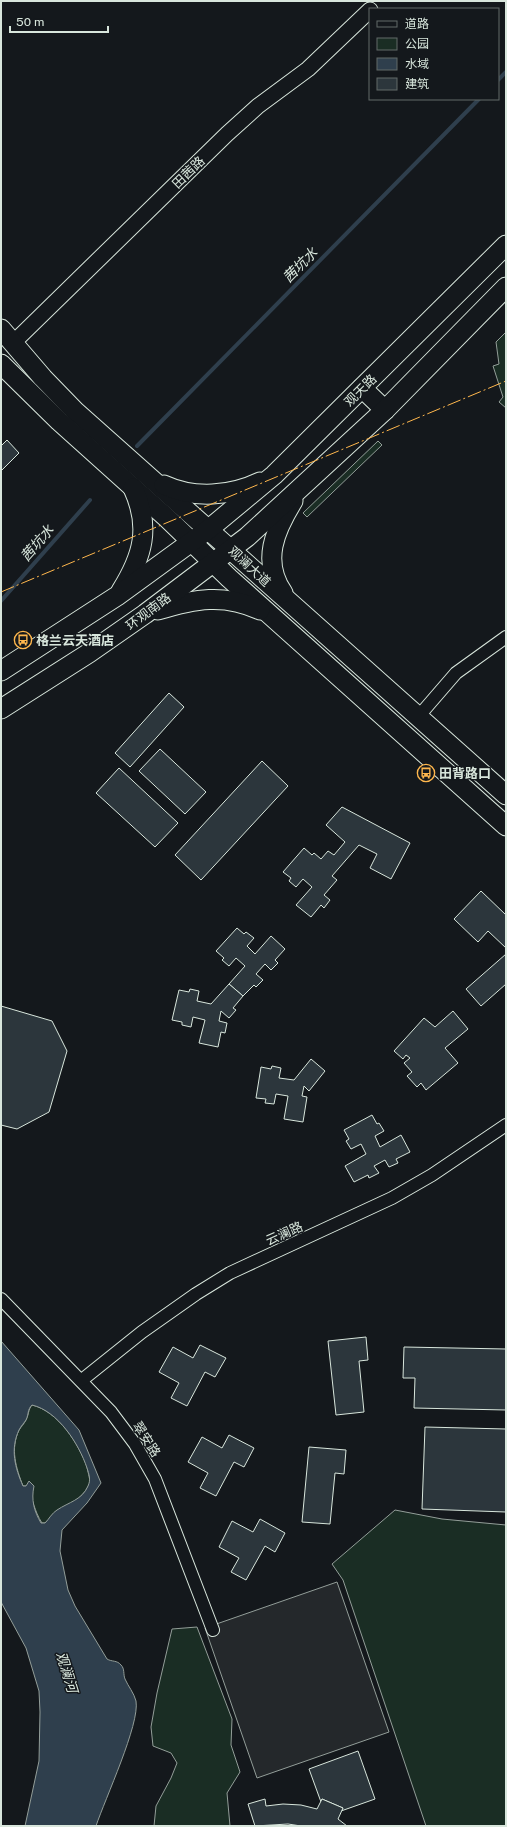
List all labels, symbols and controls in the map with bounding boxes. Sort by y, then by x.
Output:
scale bar [10,8,108,34]
legend [369,8,499,100]
text: 50 m [16,15,44,29]
text: 道路 [405,17,429,31]
text: 公园 [405,37,429,51]
text: 水域 [405,57,429,71]
text: 建筑 [405,77,429,91]
street label: 田茜路 [169,153,208,191]
water label: 茜坑水 [279,244,321,286]
street label: 观天路 [341,371,379,409]
water label: 茜坑水 [17,521,57,564]
street label: 观澜大道 [226,543,274,590]
street label: 环观南路 [123,590,174,633]
bus stop icon: 格兰云天酒店 [13,630,33,650]
place label: 格兰云天酒店 [36,633,114,648]
bus stop icon: 田背路口 [416,763,436,783]
place label: 田背路口 [439,766,491,781]
street label: 云澜路 [263,1219,305,1248]
street label: 翠安路 [130,1419,163,1460]
water label: 观澜河 [53,1650,82,1697]

